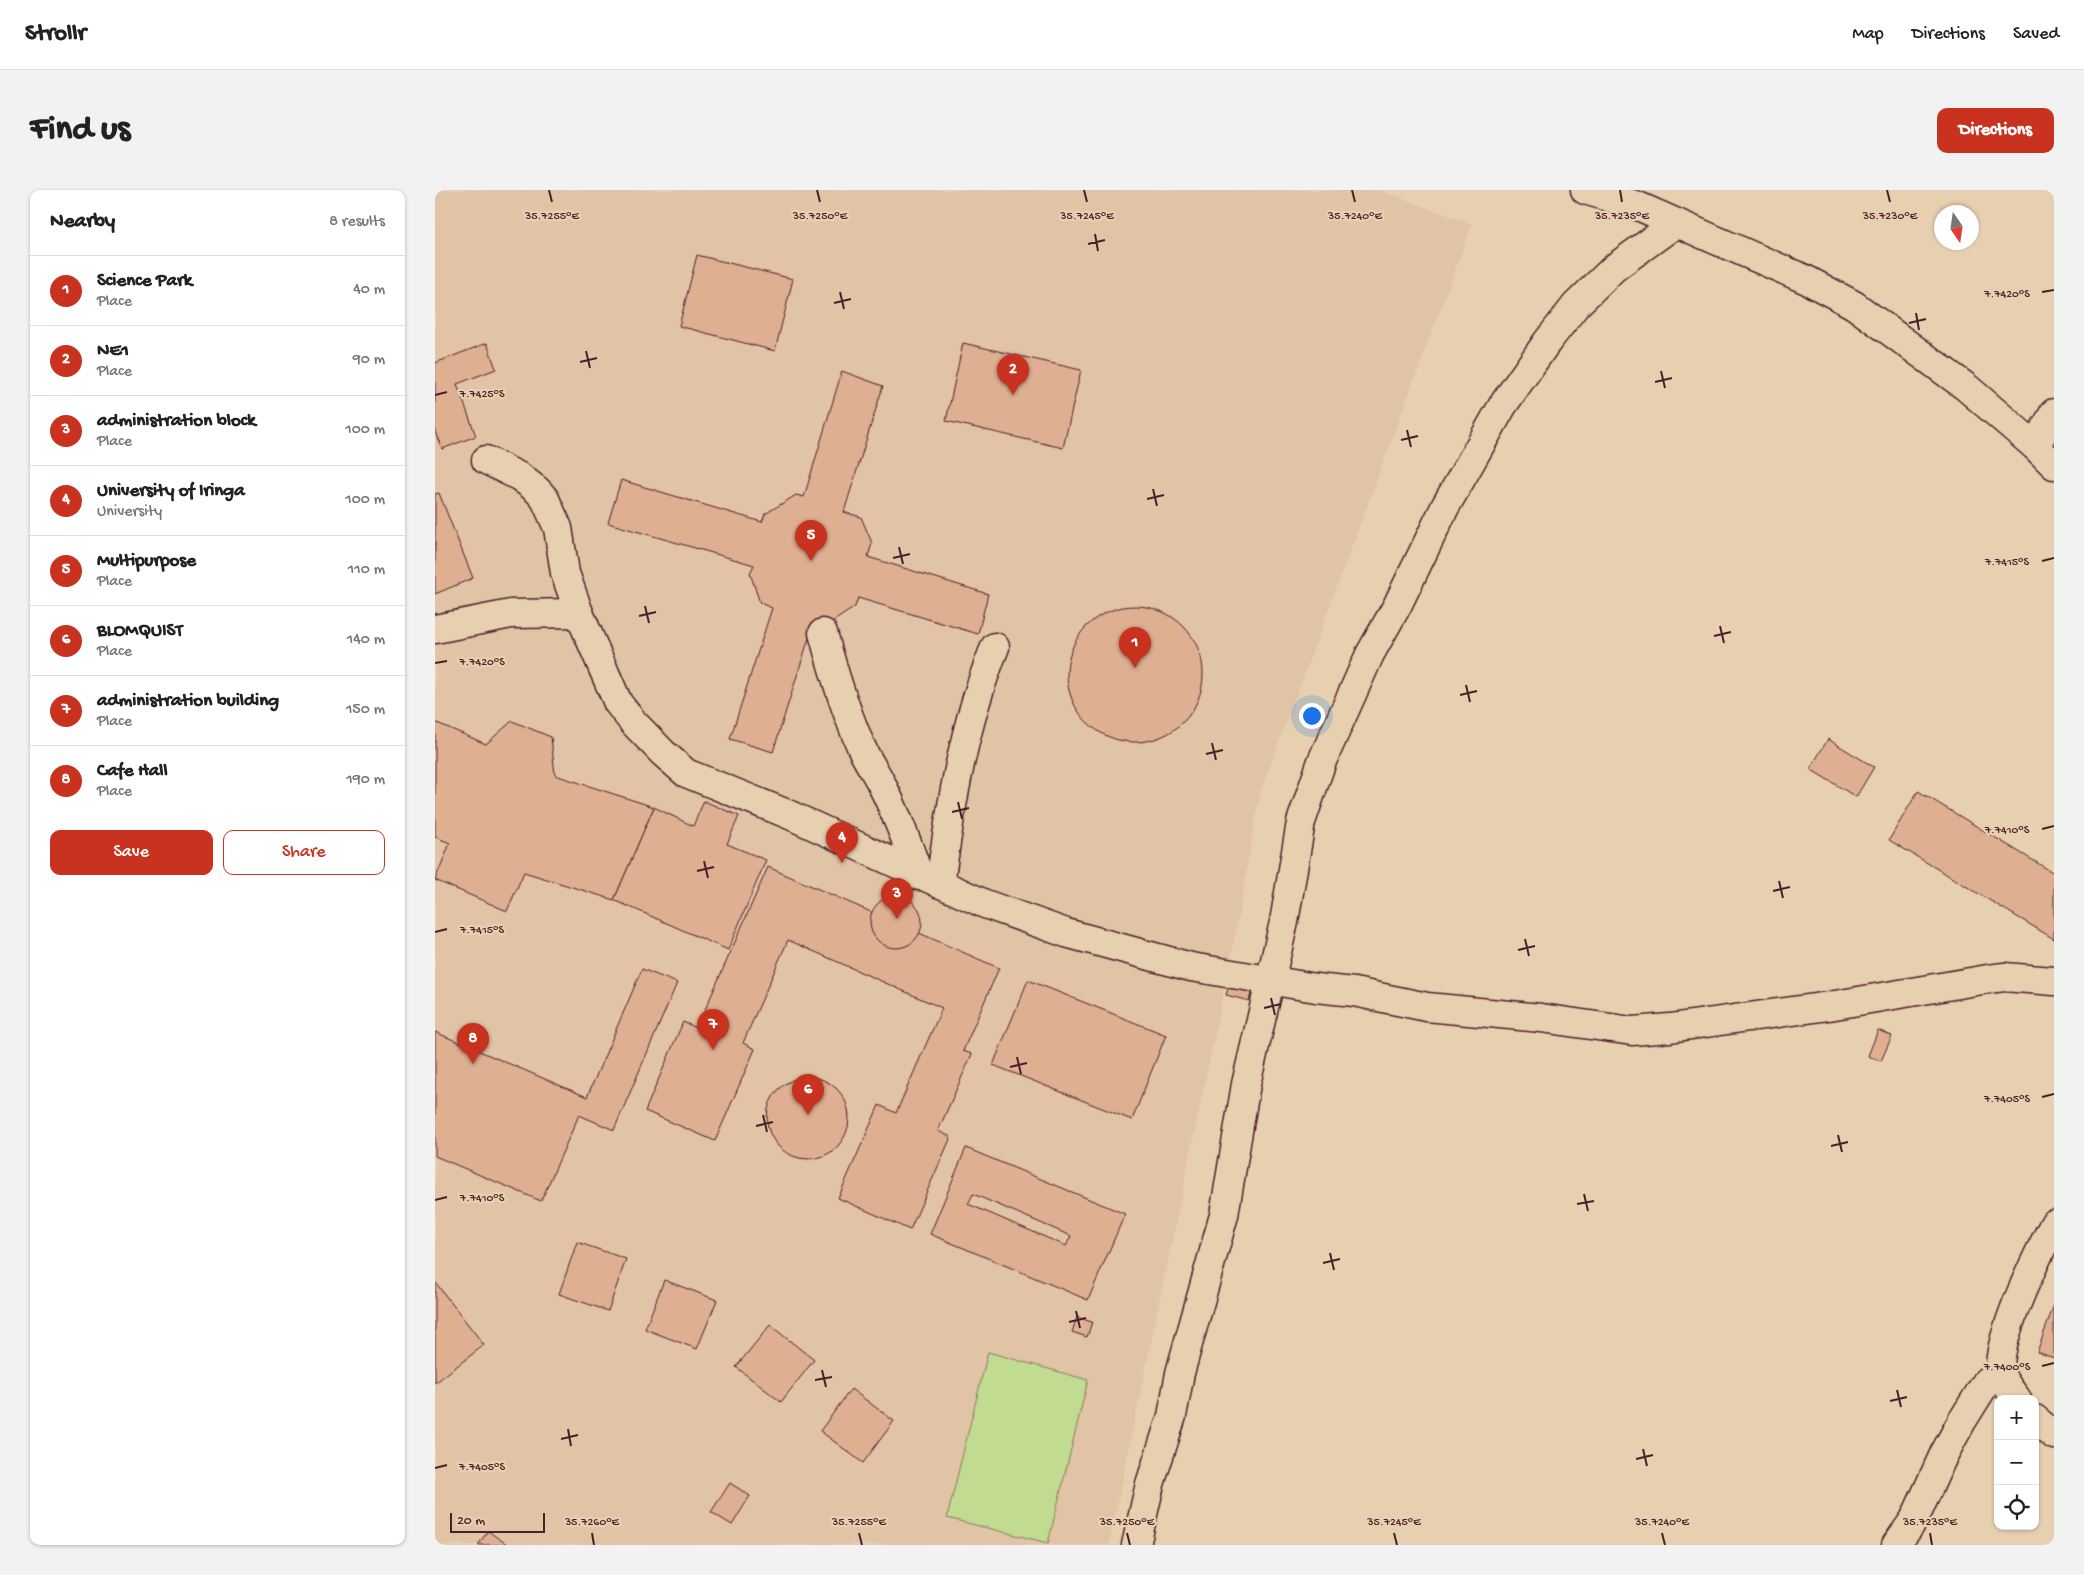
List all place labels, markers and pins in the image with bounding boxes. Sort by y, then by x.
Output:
pin: 2 [997,354,1029,395]
pin: 5 [795,520,827,561]
pin: 1 [1119,627,1151,668]
pin: 4 [826,822,858,863]
pin: 3 [881,878,913,919]
pin: 7 [697,1009,729,1050]
pin: 8 [457,1023,489,1064]
pin: 6 [792,1074,824,1115]

